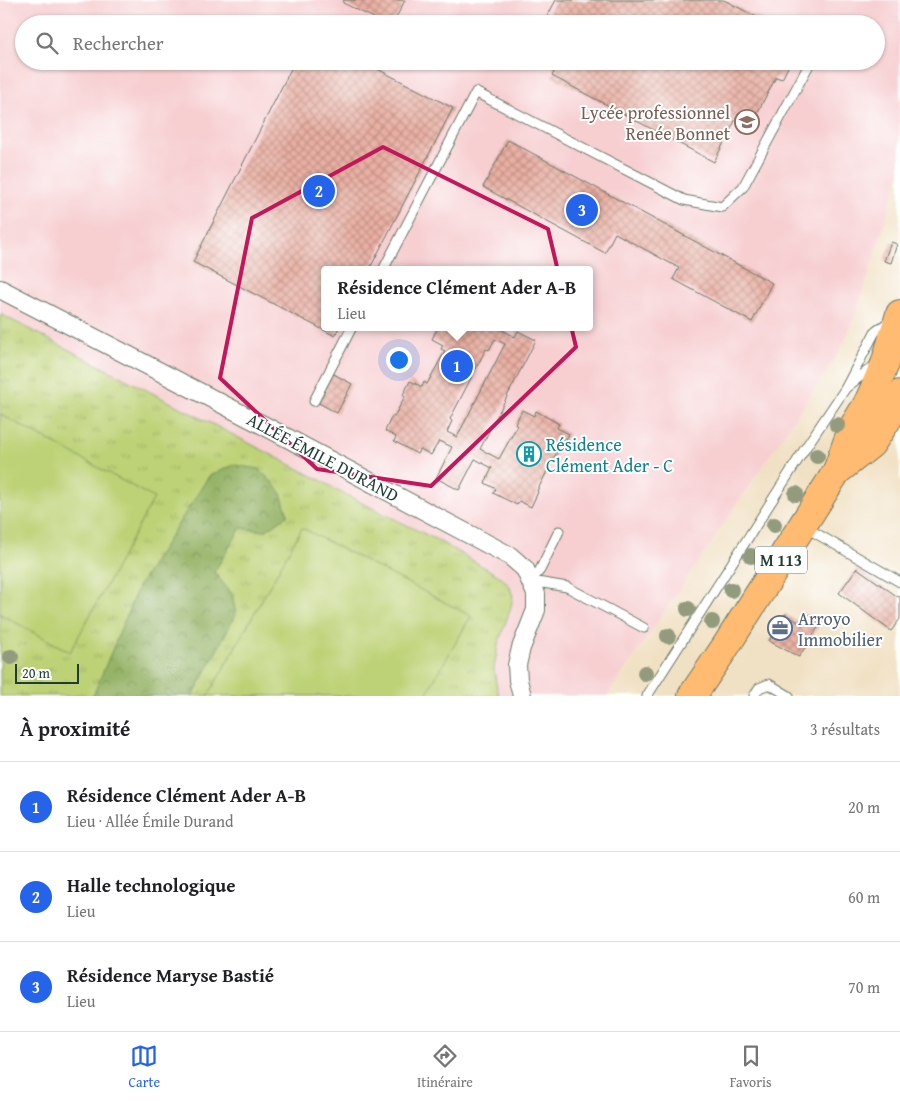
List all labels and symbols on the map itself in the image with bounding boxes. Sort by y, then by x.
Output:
place label: Lycée professionnel Renée Bonnet [581,99,731,147]
school or university icon: Lycée professionnel Renée Bonnet [734,109,760,135]
pin: 2 [303,172,335,210]
pin: 3 [566,191,598,229]
your location [386,347,412,373]
pin: 1 [441,347,473,385]
street label: ALLÉE ÉMILE DURAND [242,405,404,509]
place label: Résidence Clément Ader - C [546,431,673,479]
building icon: Résidence Clément Ader - C [516,441,542,467]
road number: M 113 [755,546,807,574]
place label: Arroyo Immobilier [798,605,883,653]
office icon: Arroyo Immobilier [767,615,793,641]
scale bar [15,661,79,684]

